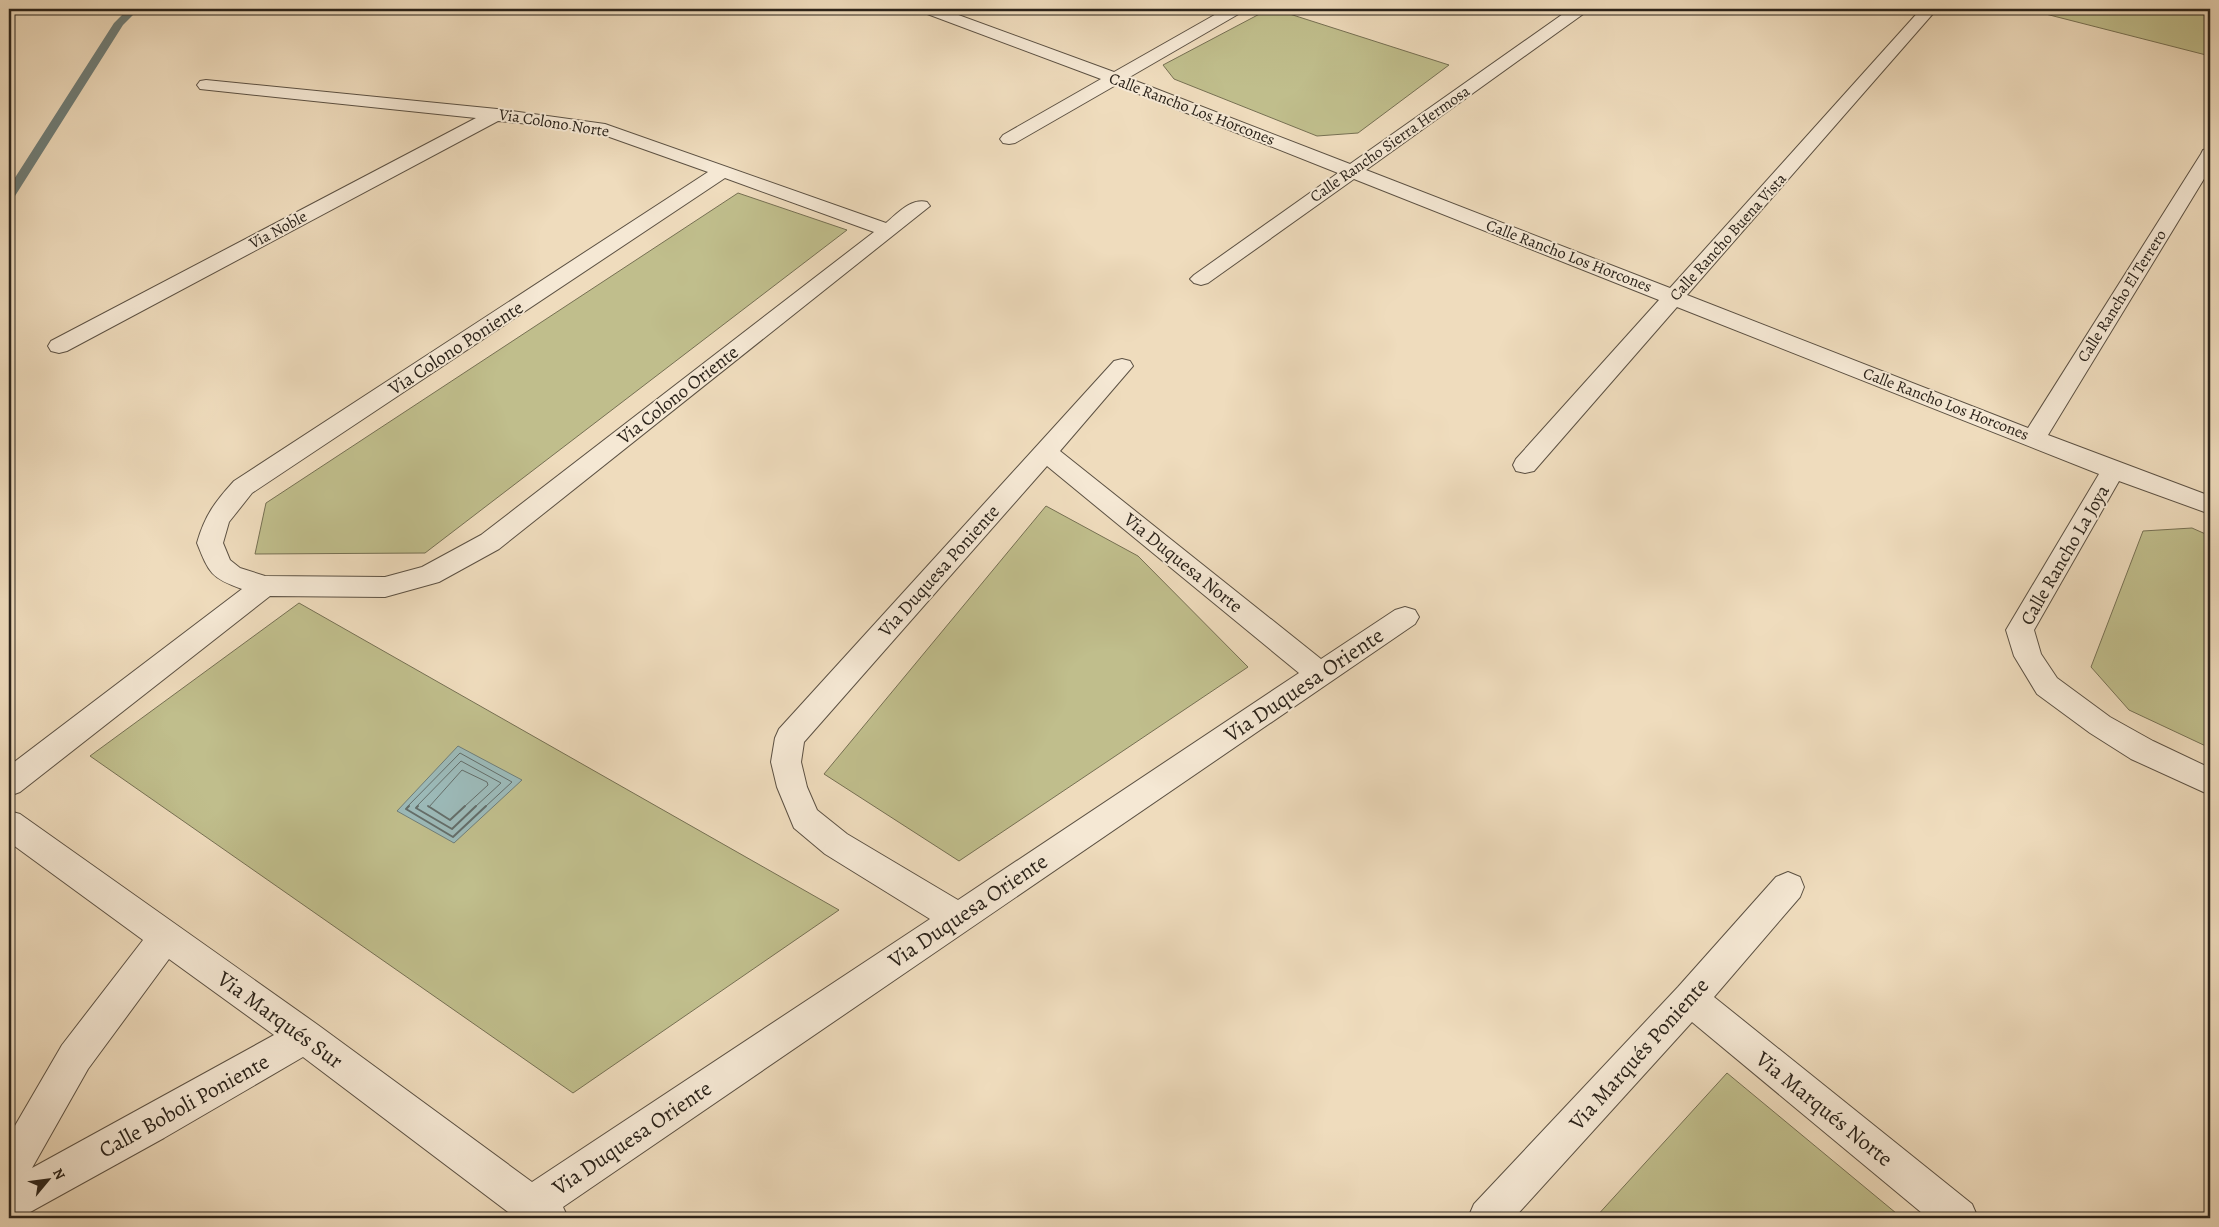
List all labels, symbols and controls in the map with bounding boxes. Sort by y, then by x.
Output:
street label: Calle Rancho Los Horcones [1106,67,1278,151]
street label: Calle Rancho Sierra Hermosa [1306,80,1475,208]
street label: Via Colono Norte [496,103,611,143]
street label: Calle Rancho Buena Vista [1665,168,1792,306]
street label: Via Noble [244,206,311,255]
street label: Calle Rancho Los Horcones [1483,214,1655,298]
street label: Calle Rancho El Terrero [2072,226,2172,366]
street label: Via Colono Poniente [383,295,529,402]
street label: Via Colono Oriente [611,339,744,451]
street label: Calle Rancho Los Horcones [1860,362,2032,446]
street label: Calle Rancho La Joya [2014,480,2116,630]
street label: Via Duquesa Poniente [872,499,1005,644]
street label: Via Duquesa Norte [1117,506,1248,619]
street label: Via Duquesa Oriente [1218,621,1390,750]
street label: Via Duquesa Oriente [882,847,1054,976]
street label: Via Marqués Sur [210,964,349,1076]
street label: Via Marqués Poniente [1562,971,1716,1138]
street label: Via Marqués Norte [1748,1044,1899,1174]
street label: Calle Boboli Poniente [94,1047,274,1165]
street label: Via Duquesa Oriente [546,1074,718,1203]
north arrow [22,1154,72,1204]
text: N [48,1165,70,1183]

